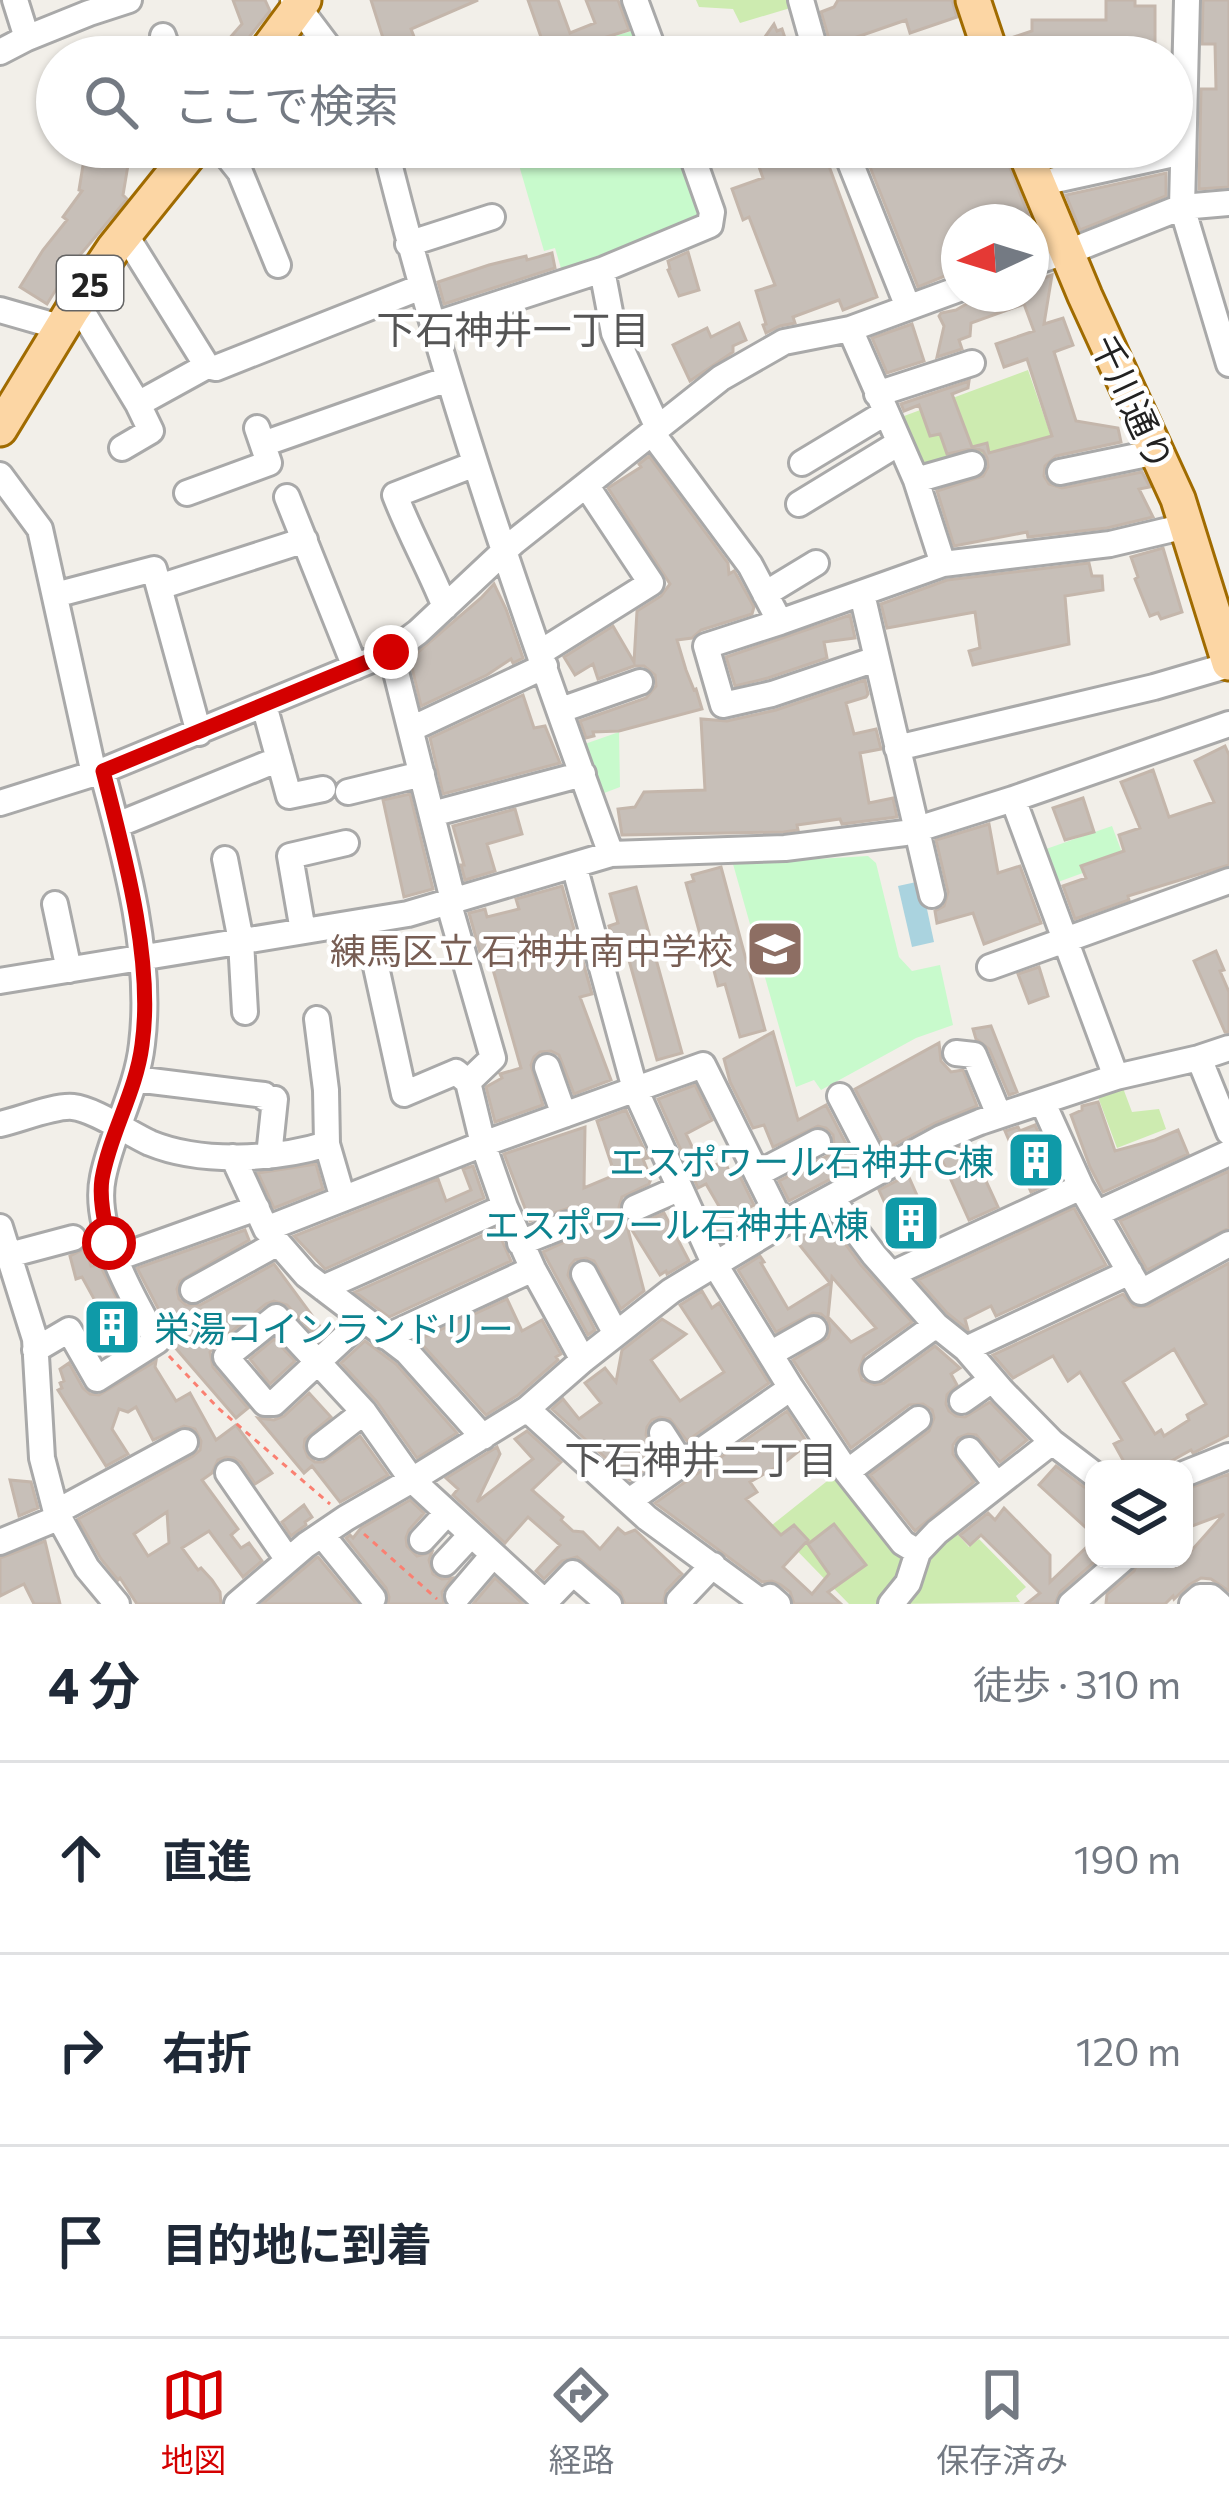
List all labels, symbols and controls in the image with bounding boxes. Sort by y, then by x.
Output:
search box [36,36,1193,168]
icon: search [78,69,144,135]
text: ここで検索 [174,76,399,131]
north arrow [941,204,1049,312]
road number: 25 [57,256,123,310]
district label: 下石神井一丁目 [376,304,650,352]
street label: 千川通り [1084,327,1184,477]
route end [364,625,418,679]
school or university icon: 練馬区立 石神井南中学校 [744,918,806,980]
place label: 練馬区立 石神井南中学校 [330,927,733,971]
building icon: エスポワール石神井C棟 [1005,1129,1067,1191]
place label: エスポワール石神井C棟 [609,1138,994,1182]
building icon: エスポワール石神井A棟 [880,1192,942,1254]
place label: エスポワール石神井A棟 [484,1201,869,1245]
route start [82,1216,136,1270]
building icon: 栄湯コインランドリー [81,1296,143,1358]
place label: 栄湯コインランドリー [154,1305,514,1349]
district label: 下石神井二丁目 [564,1434,838,1482]
map controls [1085,1460,1193,1568]
button: layers [1085,1460,1193,1568]
text: 4 分 [48,1652,140,1715]
text: 徒歩 · 310 m [973,1659,1181,1707]
icon: ahead [48,1825,114,1891]
text: 直進 [162,1831,252,1886]
text: 190 m [1074,1834,1181,1882]
icon: right [48,2017,114,2083]
text: 右折 [162,2023,252,2078]
text: 120 m [1076,2026,1181,2074]
icon: arrive [48,2209,114,2275]
text: 目的地に到着 [162,2215,432,2270]
tab: 地図 [161,2362,227,2482]
tab: 経路 [548,2362,614,2482]
tab: 保存済み [936,2362,1068,2482]

